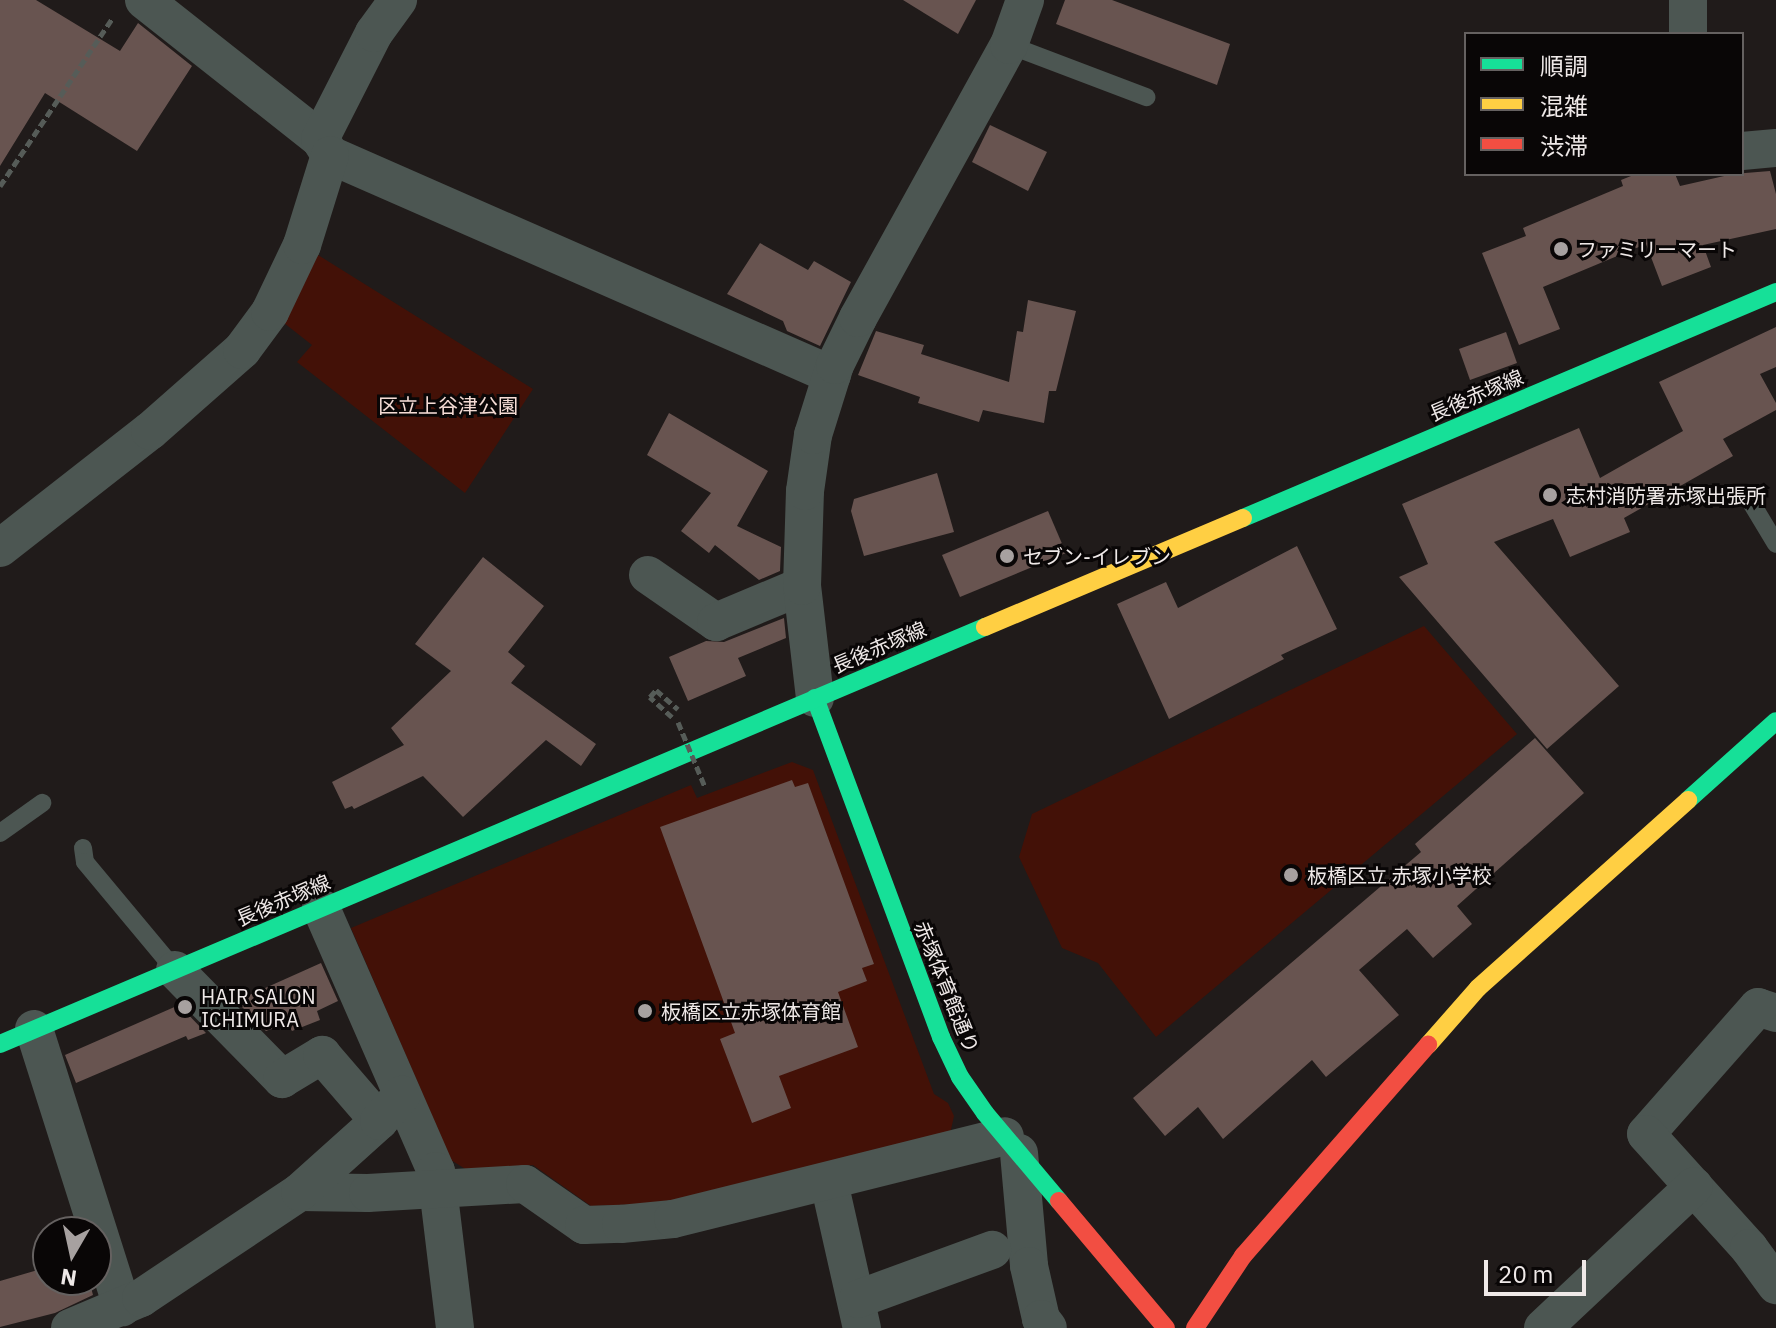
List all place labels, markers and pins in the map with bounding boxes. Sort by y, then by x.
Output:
place label: ファミリーマート [1577,237,1737,261]
marker: ファミリーマート [1552,240,1570,258]
place label: 志村消防署赤塚出張所 [1566,483,1766,507]
marker: 志村消防署赤塚出張所 [1541,486,1559,504]
place label: セブン-イレブン [1023,544,1171,568]
marker: セブン-イレブン [998,547,1016,565]
place label: 板橋区立 赤塚小学校 [1307,863,1492,887]
marker: 板橋区立 赤塚小学校 [1282,866,1300,884]
place label: HAIR SALON ICHIMURA [201,984,316,1031]
marker: HAIR SALON ICHIMURA [176,998,194,1016]
place label: 板橋区立赤塚体育館 [661,999,841,1023]
marker: 板橋区立赤塚体育館 [636,1002,654,1020]

